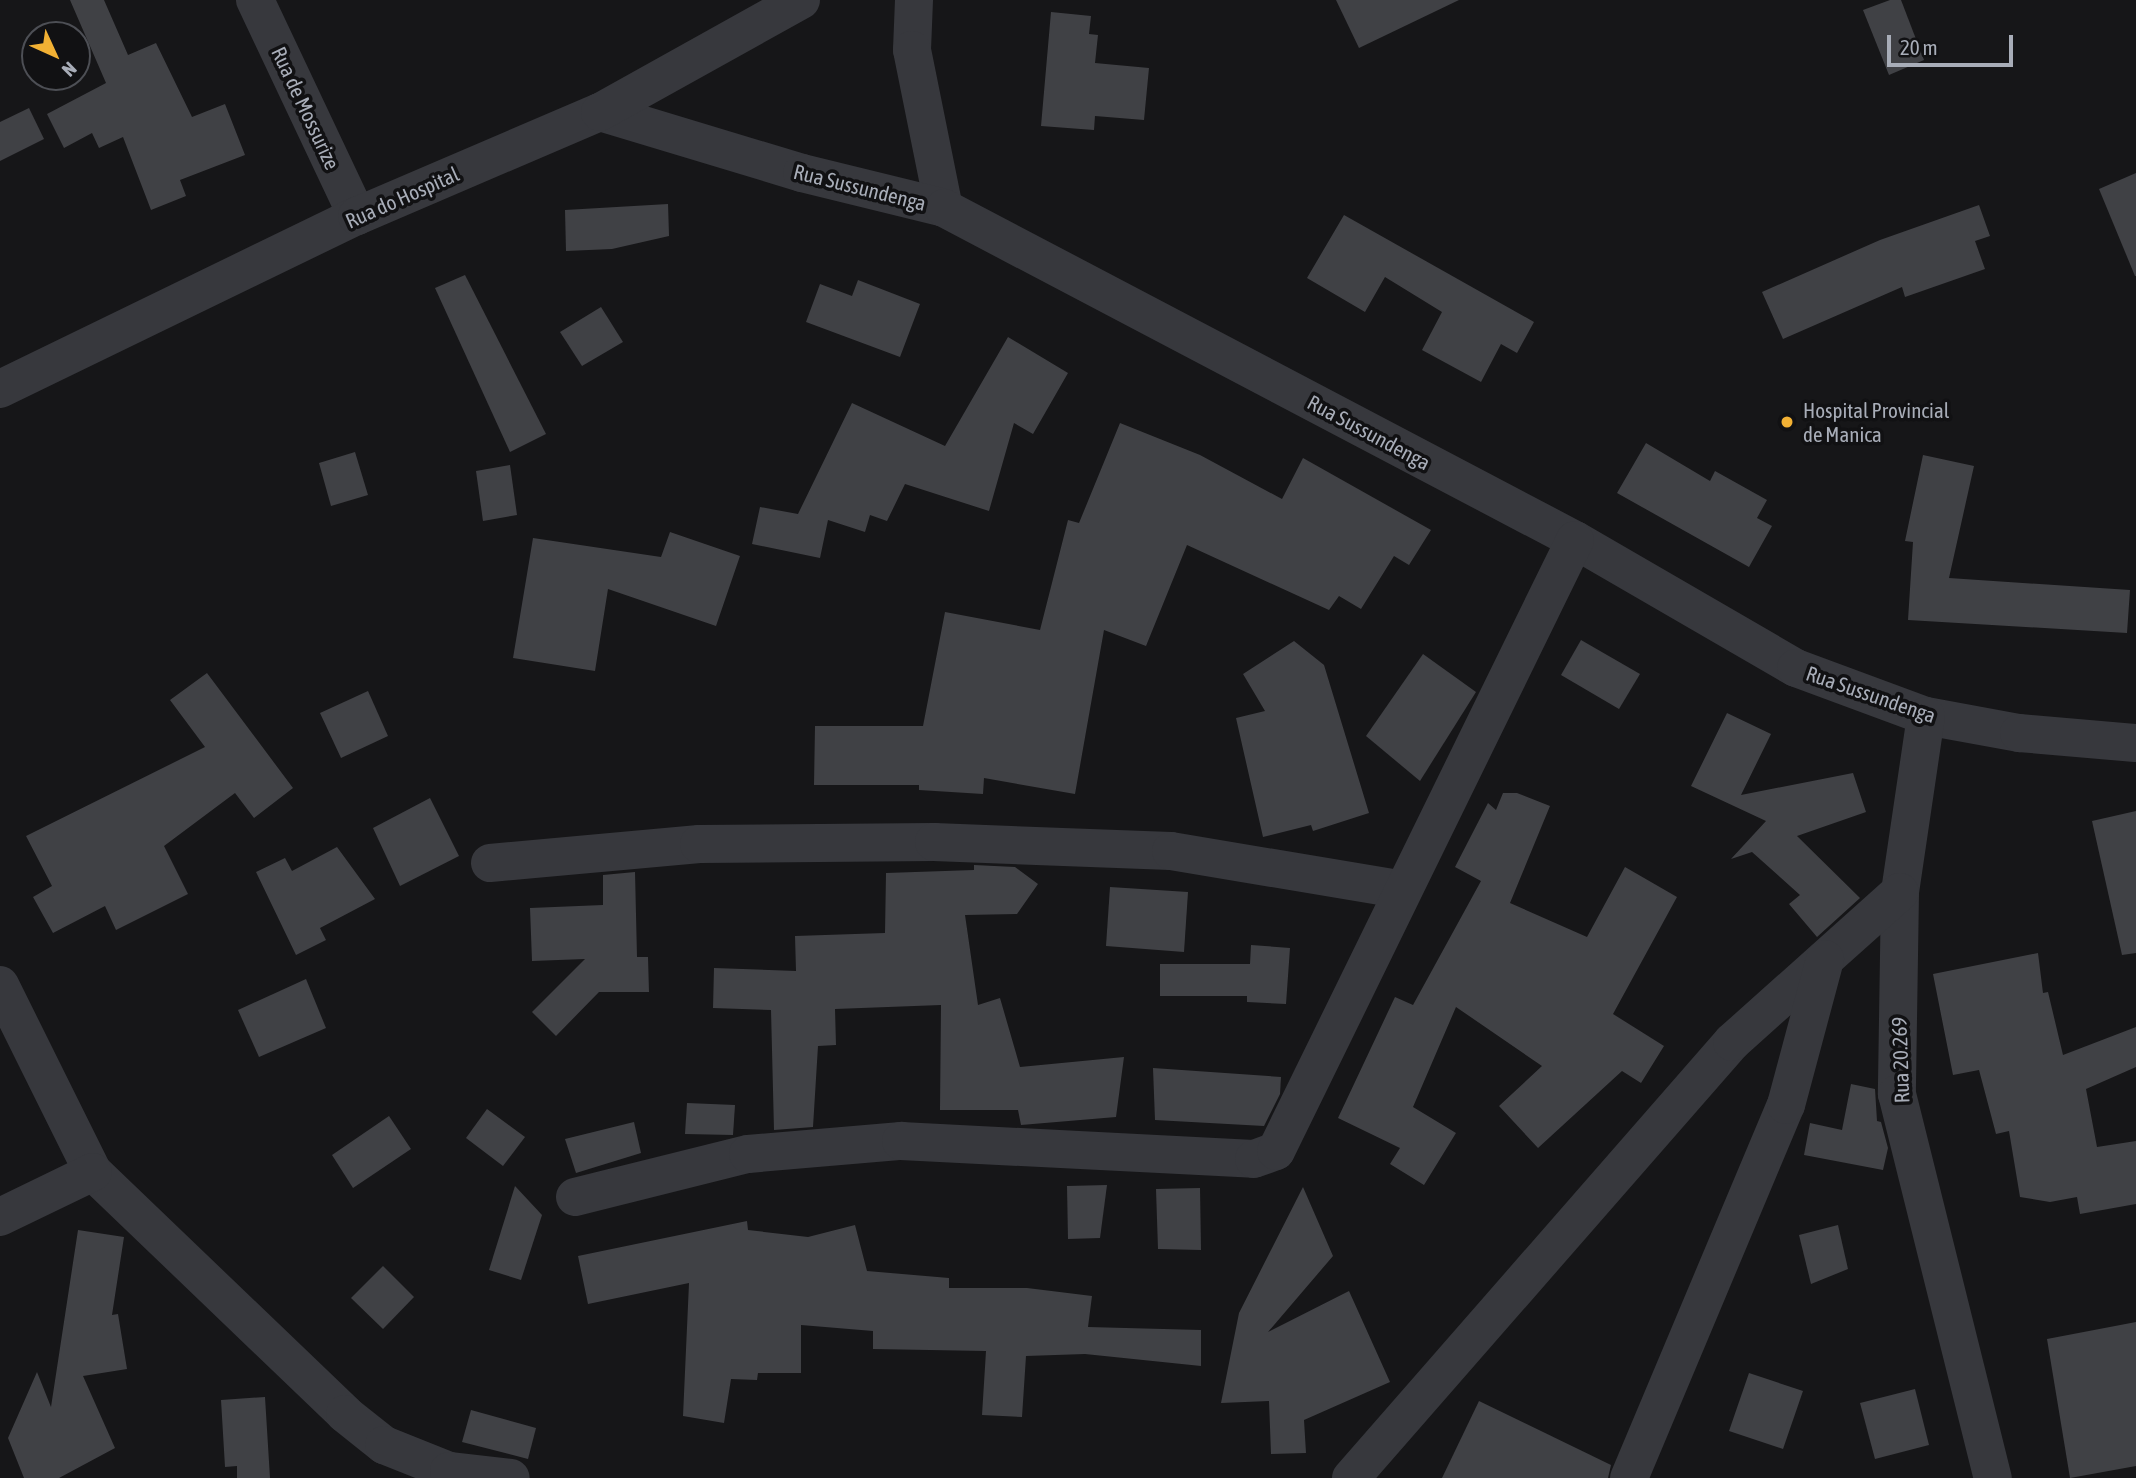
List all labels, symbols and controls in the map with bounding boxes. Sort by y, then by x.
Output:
north arrow [21,21,91,91]
scale bar [1891,21,2017,65]
text: 20 m [1900,35,1938,59]
street label: Rua de Mossurize [267,43,345,173]
text: N [58,58,81,81]
street label: Rua Sussundenga [791,158,929,216]
street label: Rua do Hospital [341,161,463,233]
street label: Rua Sussundenga [1303,389,1435,475]
place label: Hospital Provincial de Manica [1803,397,1949,447]
marker: Hospital Provincial de Manica [1777,412,1797,432]
street label: Rua Sussundenga [1803,660,1939,728]
street label: Rua 20.269 [1886,1016,1914,1104]

